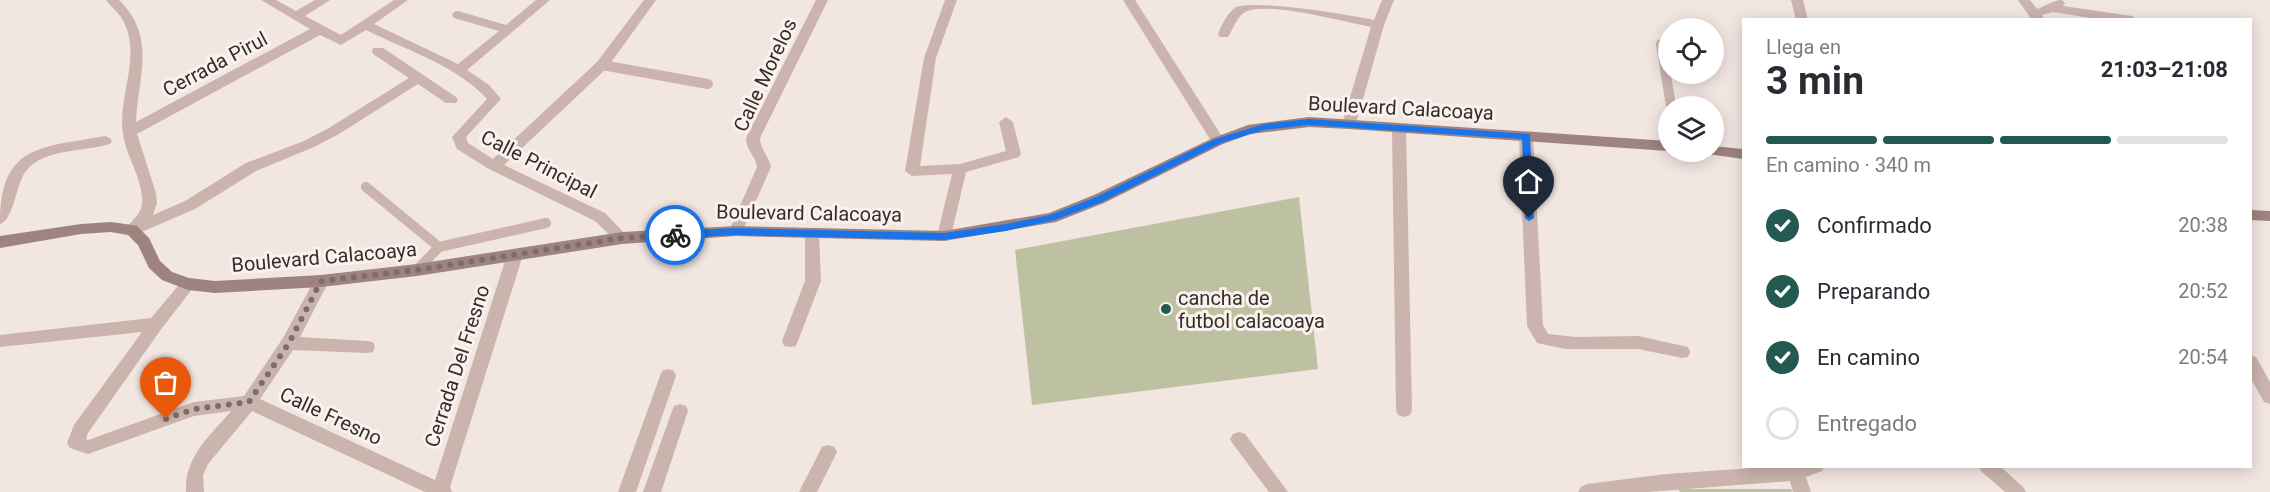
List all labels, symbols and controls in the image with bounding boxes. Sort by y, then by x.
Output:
street label: Calle Morelos [728,15,802,135]
map controls [1658,18,1724,162]
button: locate [1658,18,1724,84]
street label: Cerrada Pirul [159,26,271,102]
text: Llega en [1766,35,1841,59]
text: 21:03–21:08 [2101,57,2228,82]
text: 3 min [1766,58,1864,104]
street label: Boulevard Calacoaya [1308,91,1494,125]
button: layers [1658,96,1724,162]
street label: Calle Principal [477,125,601,203]
text: En camino · 340 m [1766,153,1931,177]
pin [1503,156,1554,218]
icon: home [1512,165,1545,198]
street label: Boulevard Calacoaya [716,199,902,227]
courier [645,205,705,265]
icon: check [1766,209,1799,242]
text: Confirmado [1817,213,1932,238]
text: 20:38 [2178,213,2228,237]
icon: bike [659,219,692,252]
street label: Boulevard Calacoaya [230,237,418,277]
icon: check [1766,275,1799,308]
text: Preparando [1817,279,1930,304]
text: 20:52 [2178,279,2228,303]
street label: Cerrada Del Fresno [419,282,495,450]
place label: cancha de futbol calacoaya [1178,286,1325,333]
marker: cancha de futbol calacoaya [1159,302,1173,316]
icon: check [1766,341,1799,374]
text: En camino [1817,345,1920,370]
text: 20:54 [2178,345,2228,369]
pin [140,357,191,419]
icon: bag [149,366,182,399]
street label: Calle Fresno [276,382,386,450]
text: Entregado [1817,411,1917,436]

